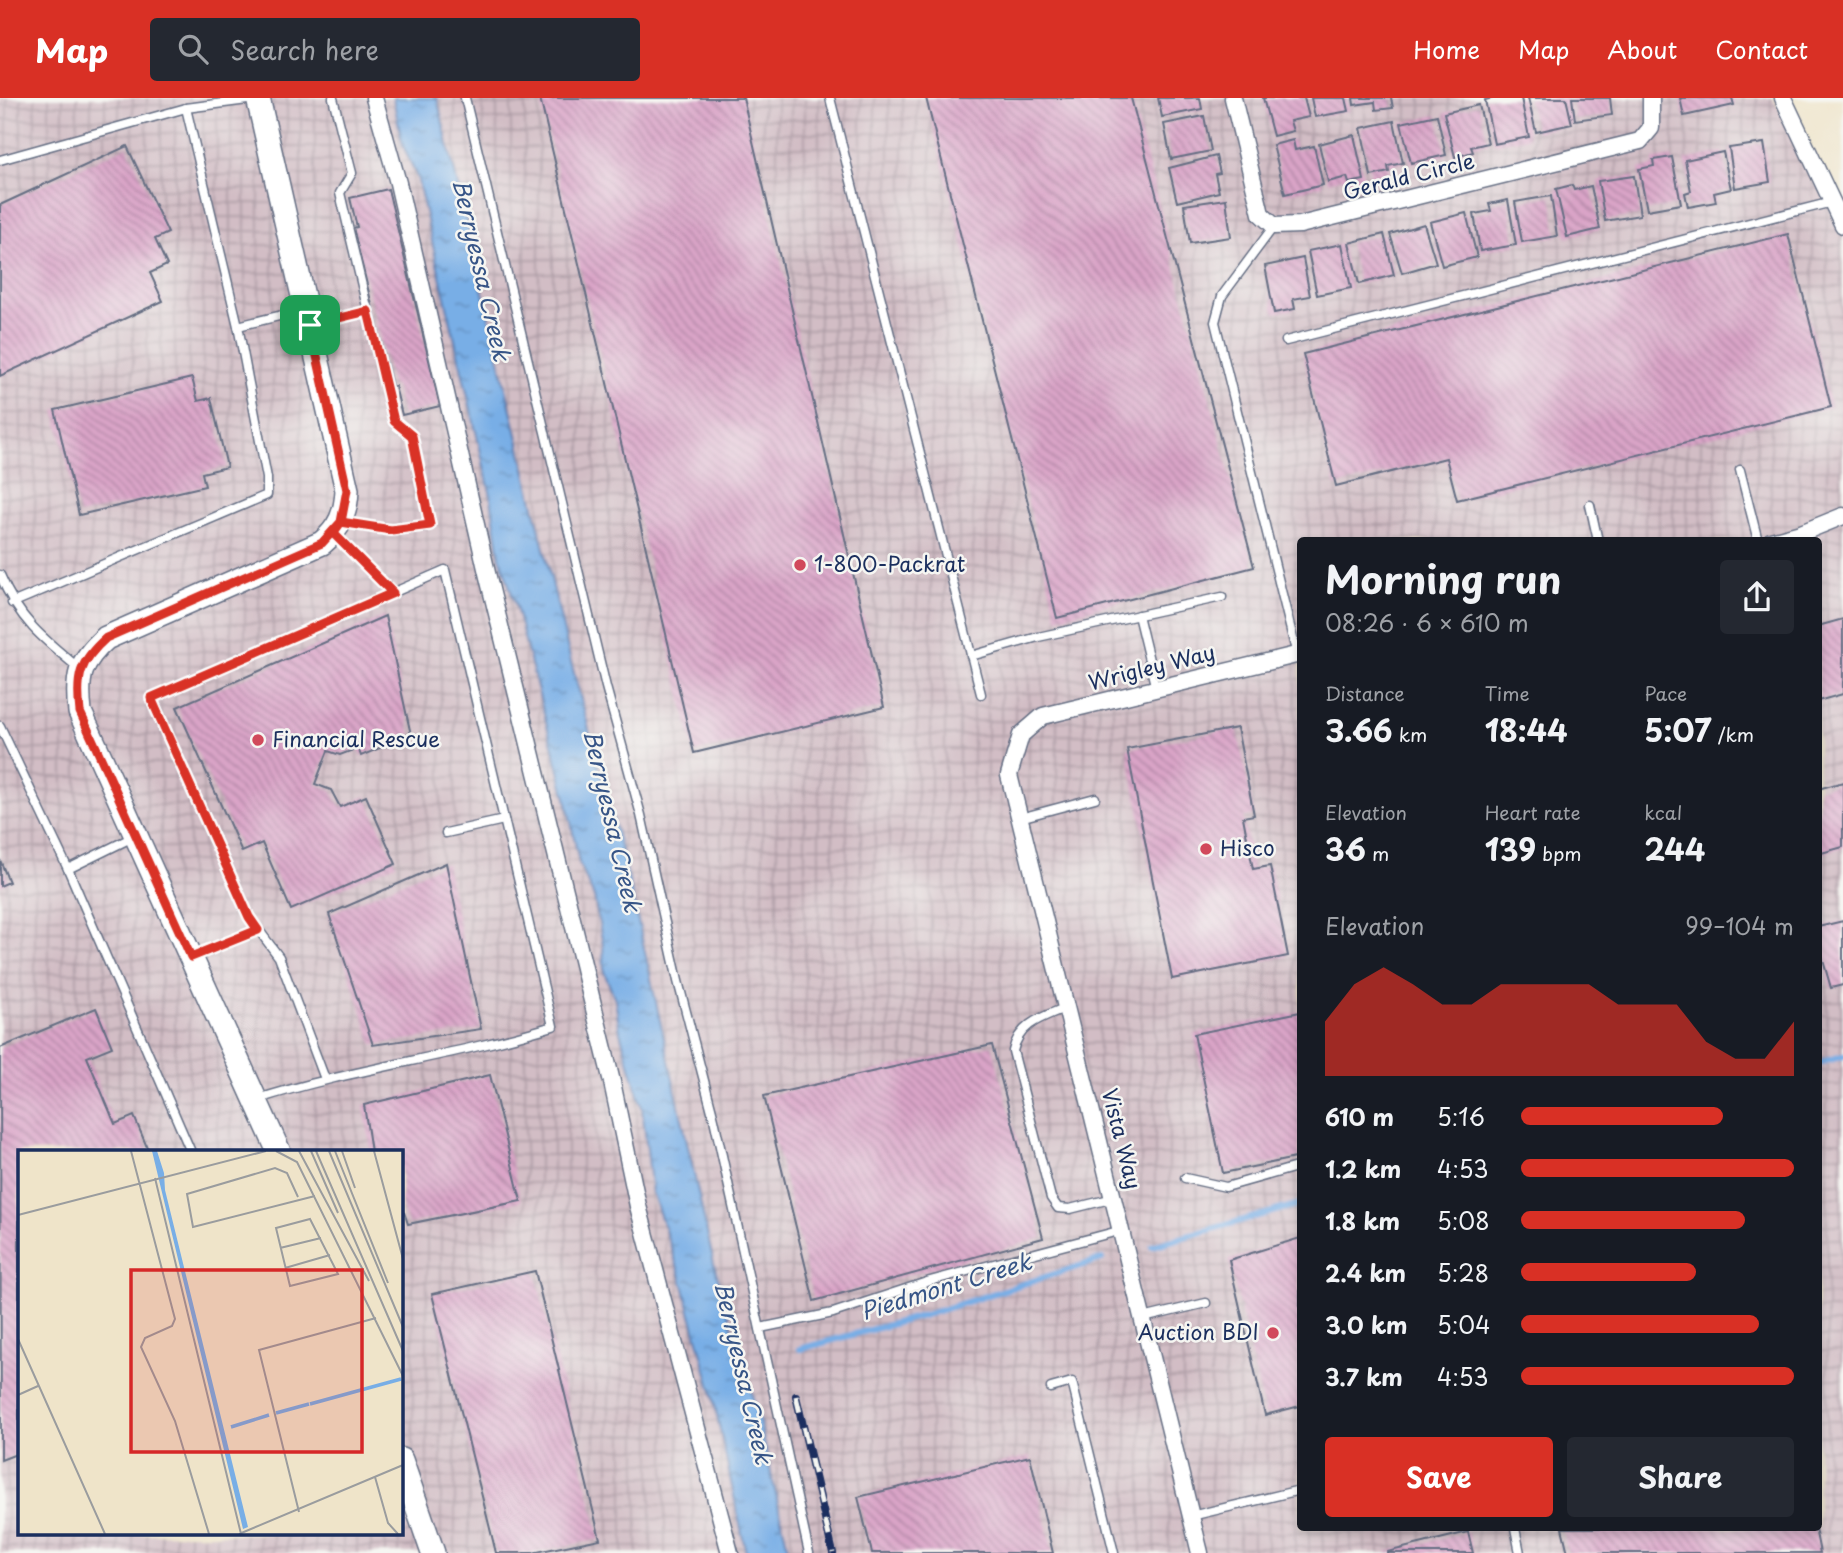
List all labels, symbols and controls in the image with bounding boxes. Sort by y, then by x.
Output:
search box [150,18,640,81]
text: Map [35,24,108,74]
icon: search [174,30,212,68]
text: Search here [230,30,379,69]
text: Home [1413,31,1480,67]
text: Map [1518,31,1569,67]
text: About [1607,31,1677,67]
text: Contact [1715,31,1808,67]
street label: Gerald Circle [1339,143,1478,207]
water label: Berryessa Creek [444,175,521,365]
pin [280,295,340,355]
icon: arrive [291,306,329,344]
place label: 1-800-Packrat [814,547,965,579]
text: Morning run [1325,550,1561,607]
marker: 1-800-Packrat [792,557,808,573]
button: share [1720,560,1794,634]
text: 08:26 · 6 × 610 m [1325,605,1529,640]
street label: Wrigley Way [1085,635,1218,697]
text: Distance [1325,679,1405,707]
text: Time [1485,679,1530,707]
text: Pace [1644,679,1687,707]
text: 3.66 [1325,707,1393,752]
text: 18:44 [1485,707,1568,752]
text: 5:07 [1644,707,1712,752]
text: km [1393,720,1427,748]
text: /km [1712,720,1754,748]
place label: Financial Rescue [272,722,440,754]
water label: Berryessa Creek [575,726,652,916]
marker: Financial Rescue [250,732,266,748]
text: Elevation [1325,798,1407,826]
text: Heart rate [1485,798,1581,826]
text: kcal [1644,798,1682,826]
text: 36 [1325,826,1366,871]
text: 139 [1485,826,1536,871]
text: 244 [1644,826,1705,871]
place label: Hisco [1220,831,1275,863]
text: m [1366,839,1389,867]
text: bpm [1536,839,1582,867]
marker: Hisco [1198,841,1214,857]
text: Elevation [1325,908,1424,943]
text: 99–104 m [1685,908,1794,943]
street label: Vista Way [1095,1085,1151,1192]
text: 610 m [1325,1099,1394,1134]
text: 5:16 [1437,1099,1485,1134]
inset map [18,1150,402,1536]
text: 1.2 km [1325,1151,1401,1186]
text: 4:53 [1437,1151,1488,1186]
text: 1.8 km [1325,1203,1400,1238]
text: 5:08 [1437,1203,1490,1238]
water label: Piedmont Creek [856,1243,1036,1328]
text: 2.4 km [1325,1255,1406,1290]
text: 5:28 [1437,1255,1489,1290]
water label: Berryessa Creek [706,1278,783,1468]
text: 3.0 km [1325,1307,1407,1342]
text: 5:04 [1437,1307,1490,1342]
place label: Auction BDI [1138,1315,1259,1347]
marker: Auction BDI [1265,1325,1281,1341]
text: 3.7 km [1325,1359,1403,1394]
text: 4:53 [1437,1359,1488,1394]
button: Save [1325,1437,1553,1517]
button: Share [1567,1437,1794,1517]

